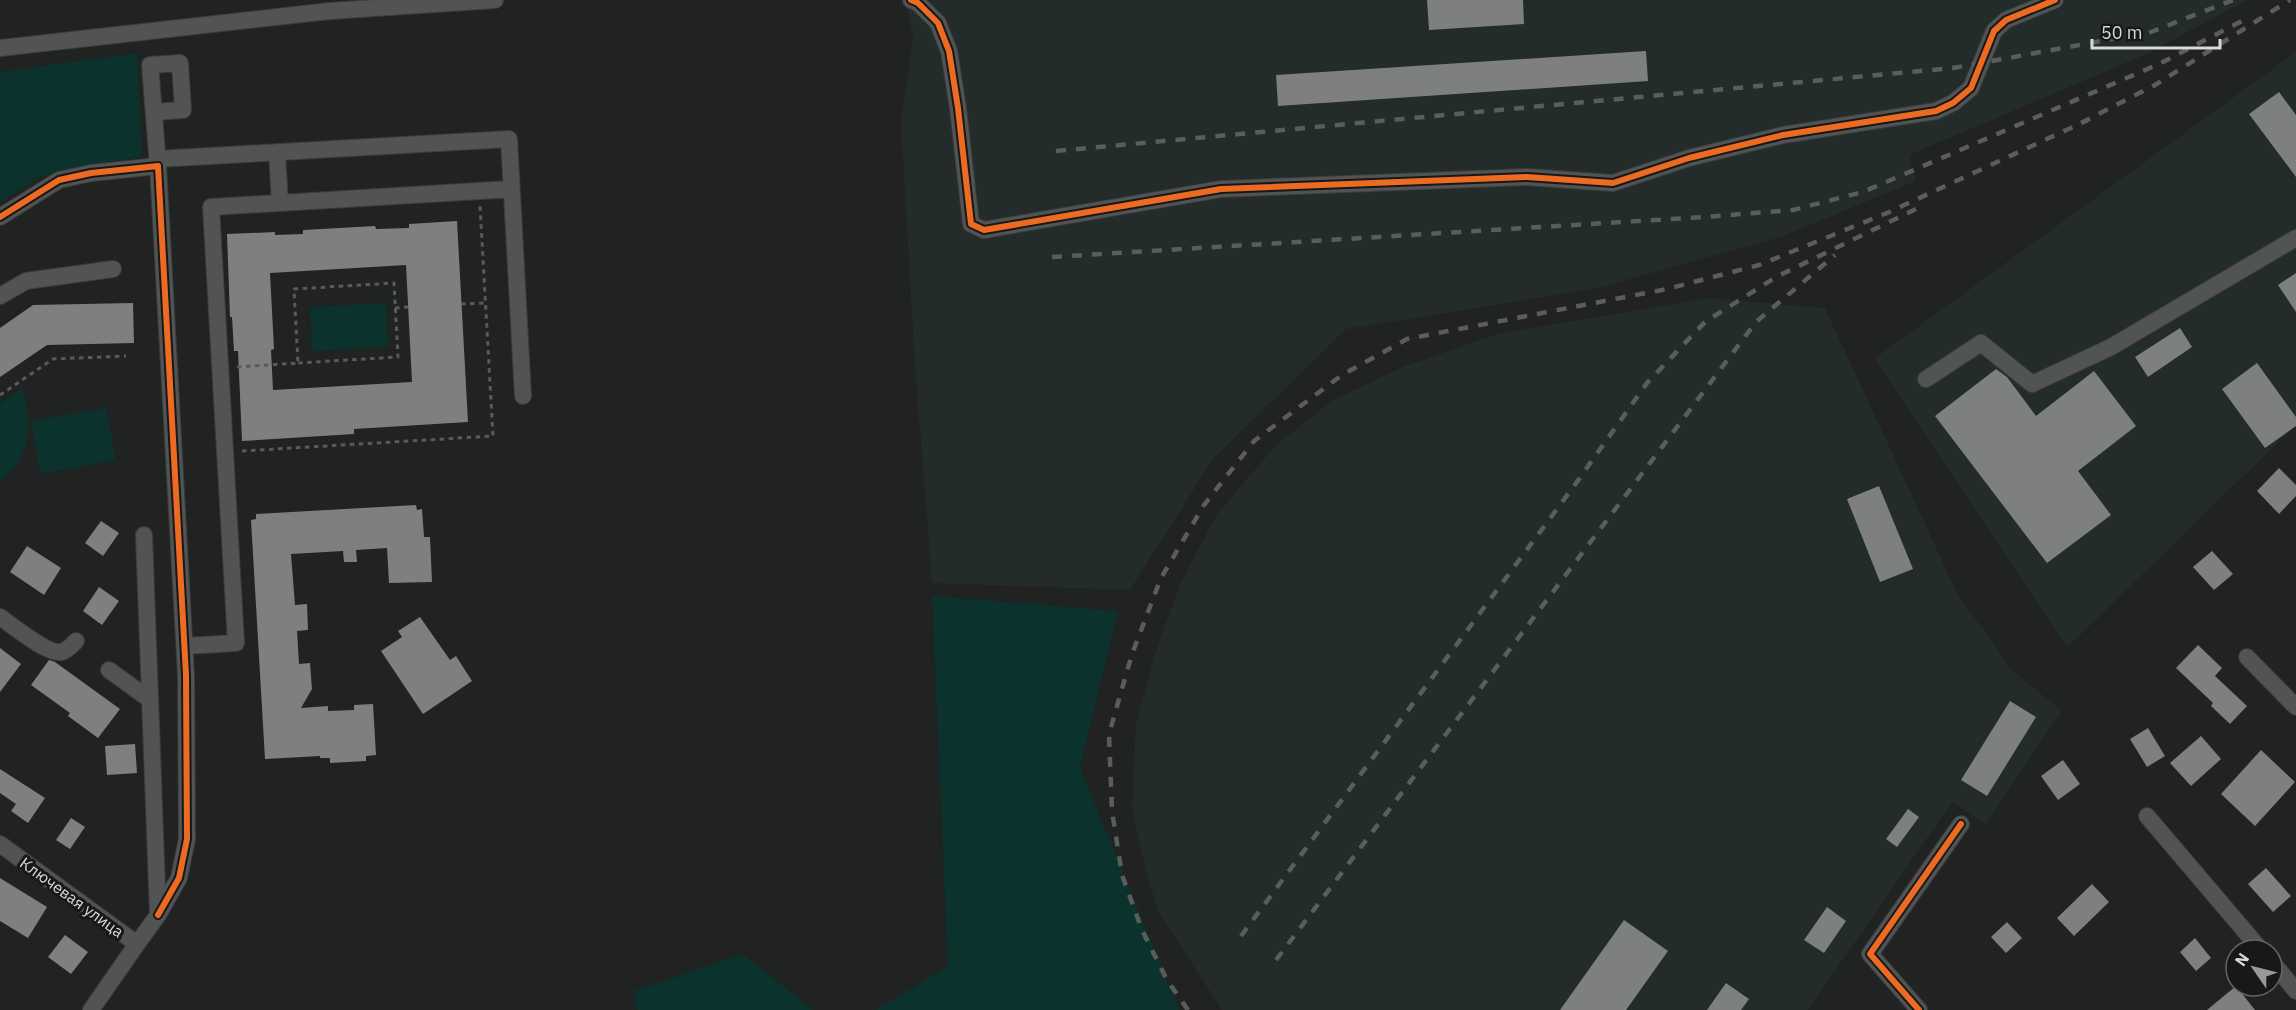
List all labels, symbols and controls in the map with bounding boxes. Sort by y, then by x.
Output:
scale bar [2092,12,2220,50]
text: 50 m [2101,21,2143,44]
street label: Ключевая улица [16,853,128,942]
north arrow [2224,938,2284,998]
text: N [2230,949,2253,970]

